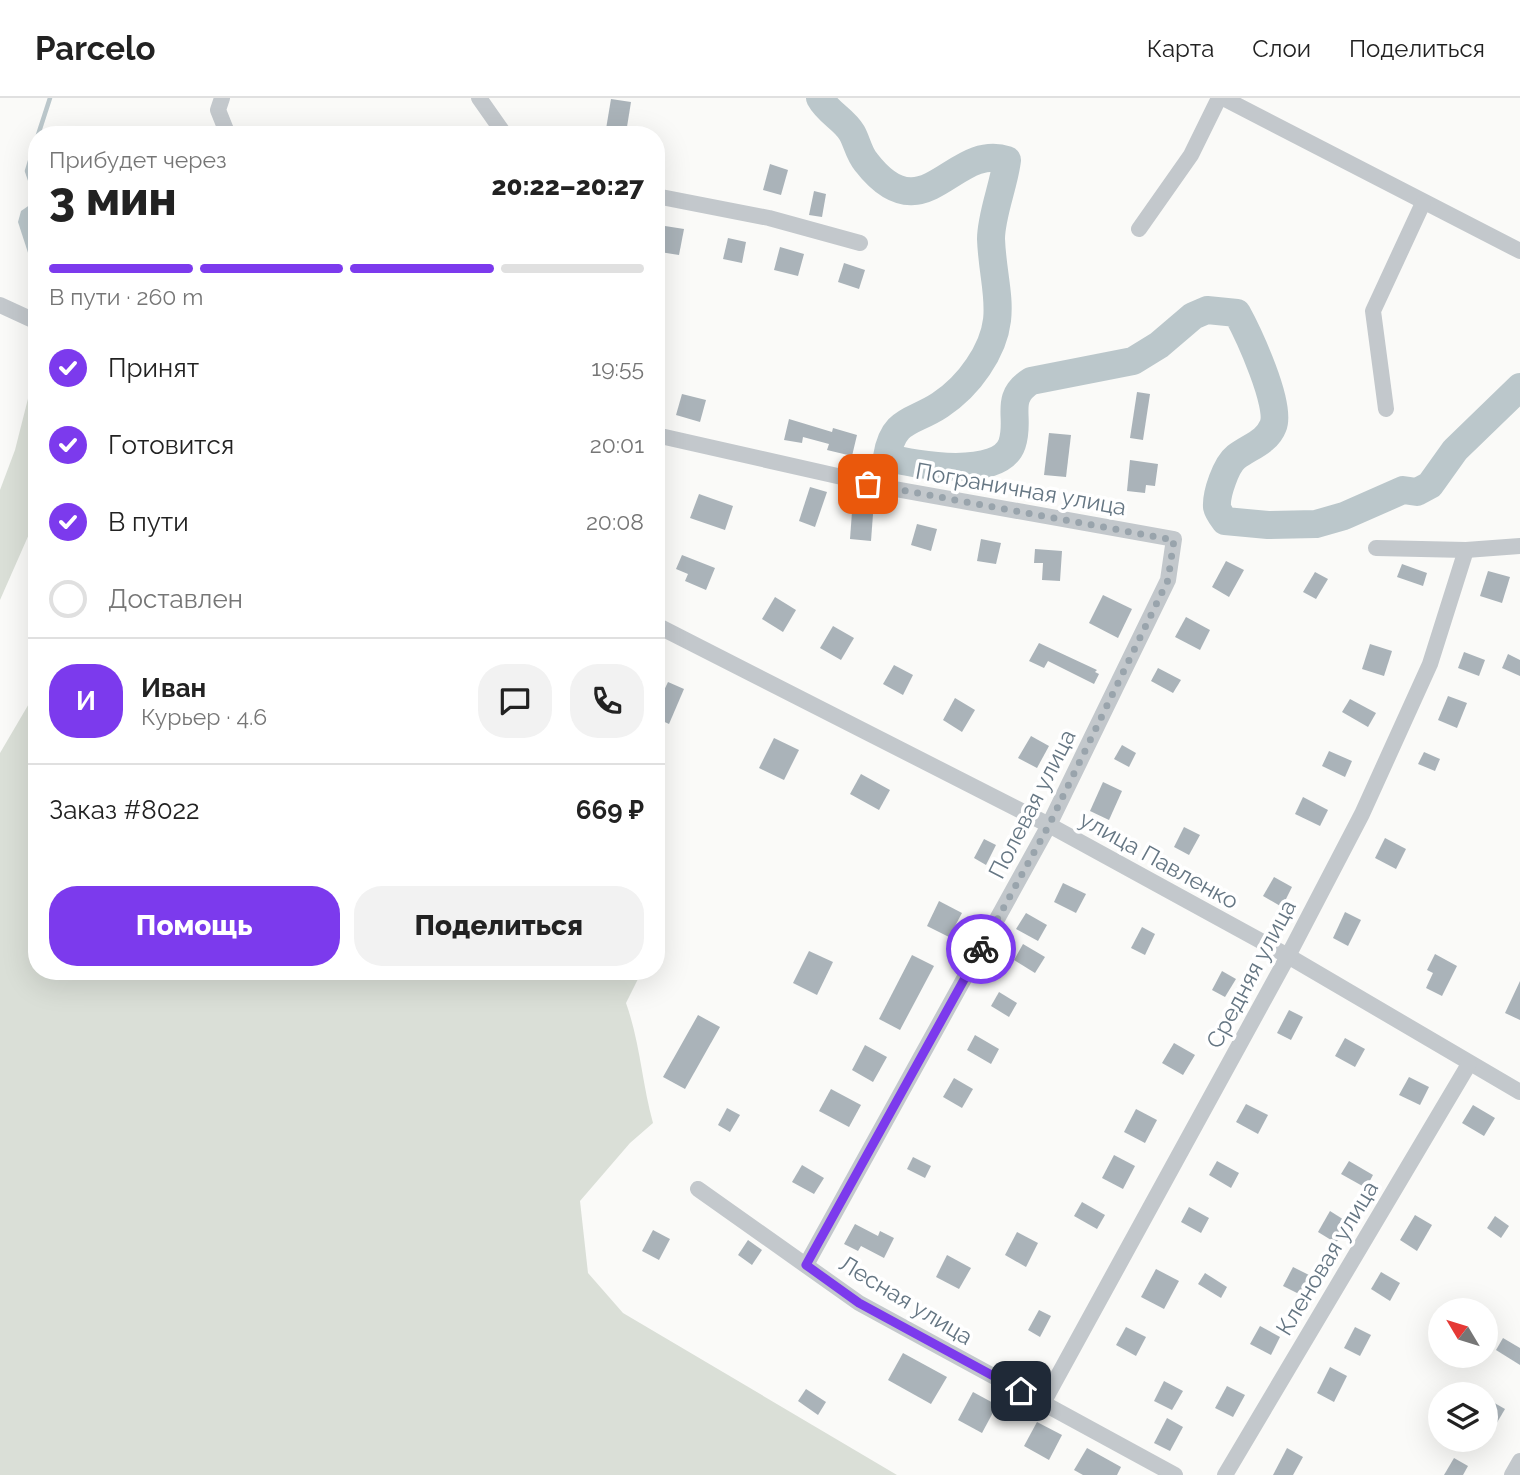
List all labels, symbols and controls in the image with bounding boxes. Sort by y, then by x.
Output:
text: Parcelo [35,29,156,68]
text: Карта [1147,34,1214,63]
text: Слои [1252,34,1311,63]
text: Поделиться [1349,34,1485,63]
text: Прибудет через [49,146,227,173]
text: 20:22–20:27 [491,171,644,201]
text: 3 мин [49,172,177,226]
text: В пути · 260 m [49,283,203,310]
icon: check [49,349,87,387]
text: Принят [108,353,199,383]
text: 19:55 [591,354,644,381]
icon: check [49,426,87,464]
text: Готовится [108,430,234,460]
text: 20:01 [590,431,644,458]
pin [838,454,898,514]
street label: Пограничная улица [914,457,1128,520]
icon: bag [849,465,887,503]
icon: check [49,503,87,541]
text: В пути [108,507,189,537]
text: 20:08 [586,508,644,535]
text: Доставлен [108,584,243,614]
button: chat [478,664,552,738]
button: phone [570,664,644,738]
text: Иван [141,673,206,703]
text: И [76,686,96,716]
text: Курьер · 4.6 [141,703,267,730]
street label: Полевая улица [982,725,1081,883]
text: Заказ #8022 [49,795,200,825]
text: 669 ₽ [576,795,644,825]
street label: улица Павленко [1075,805,1243,914]
button: Помощь [49,886,340,966]
button: Поделиться [354,886,644,966]
street label: Средняя улица [1200,895,1301,1053]
courier [946,914,1016,984]
icon: bike [962,930,1000,968]
street label: Кленовая улица [1270,1176,1383,1340]
street label: Лесная улица [835,1249,978,1350]
north arrow [1428,1298,1498,1368]
map controls [1428,1298,1498,1452]
pin [991,1361,1051,1421]
icon: home [1002,1372,1040,1410]
button: layers [1428,1382,1498,1452]

